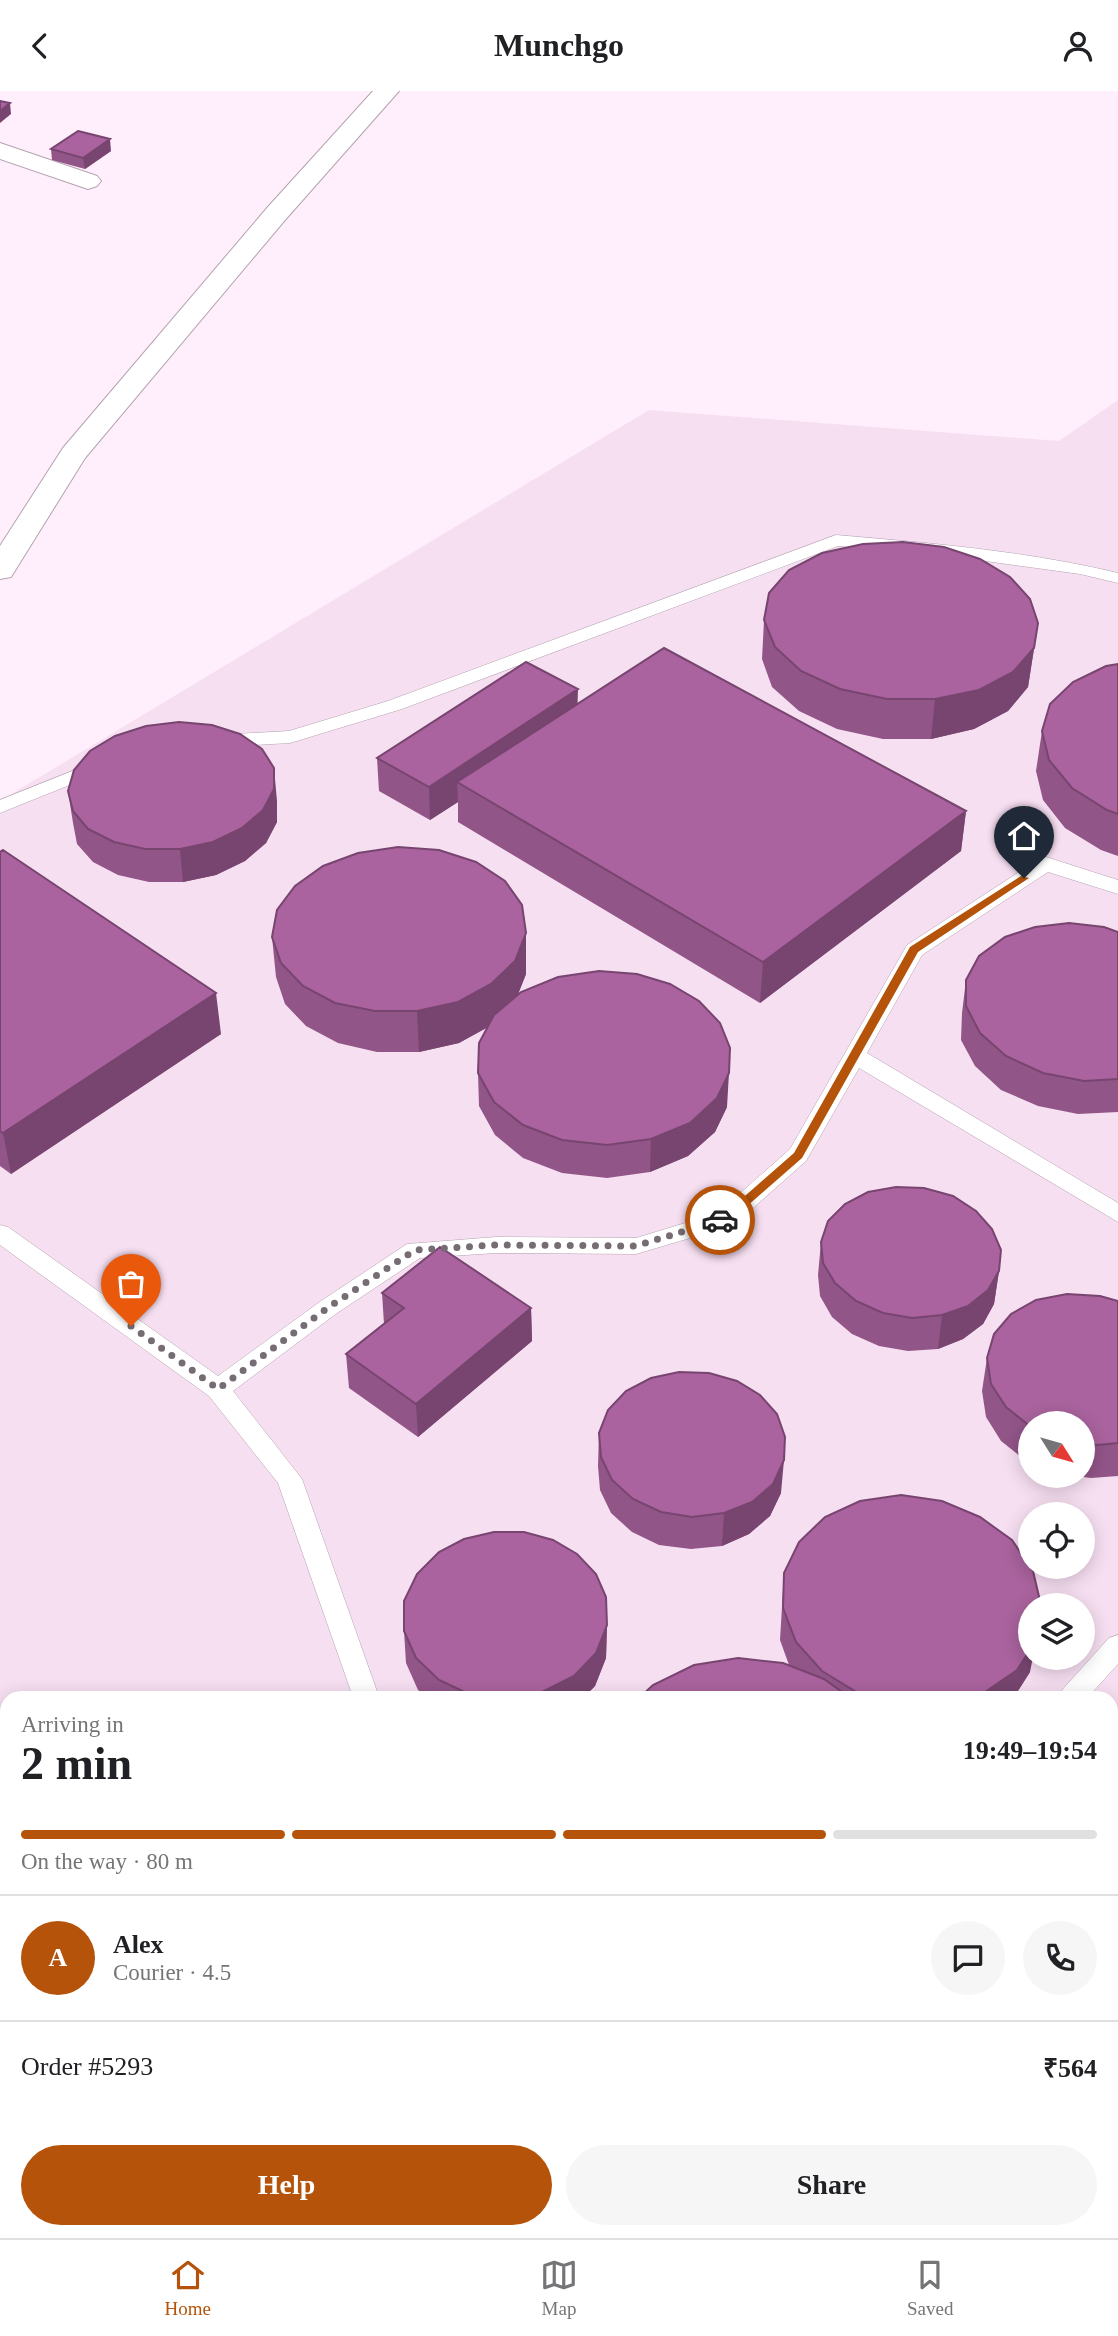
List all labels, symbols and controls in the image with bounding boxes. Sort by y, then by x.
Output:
icon: back [21,27,59,65]
text: Munchgo [494,27,624,63]
icon: person [1059,27,1097,65]
pin [994,806,1054,878]
icon: home [1005,817,1043,855]
courier [685,1185,755,1255]
icon: car [701,1201,739,1239]
pin [101,1254,161,1326]
icon: bag [112,1265,150,1303]
north arrow [1018,1411,1096,1487]
map controls [1018,1411,1095,1670]
button: locate [1018,1502,1095,1579]
button: layers [1018,1593,1095,1670]
text: Arriving in [21,1712,124,1737]
text: 19:49–19:54 [963,1736,1097,1765]
text: 2 min [21,1738,132,1789]
text: On the way · 80 m [21,1849,193,1874]
button: chat [931,1921,1005,1995]
button: phone [1023,1921,1097,1995]
text: Alex [113,1930,164,1959]
text: A [49,1943,67,1972]
text: Courier · 4.5 [113,1960,231,1985]
text: Order #5293 [21,2052,153,2081]
text: ₹564 [1043,2054,1097,2083]
button: Help [21,2145,552,2225]
button: Share [566,2145,1097,2225]
tab: Home [165,2256,211,2320]
tab: Map [540,2256,578,2320]
tab: Saved [907,2256,953,2320]

